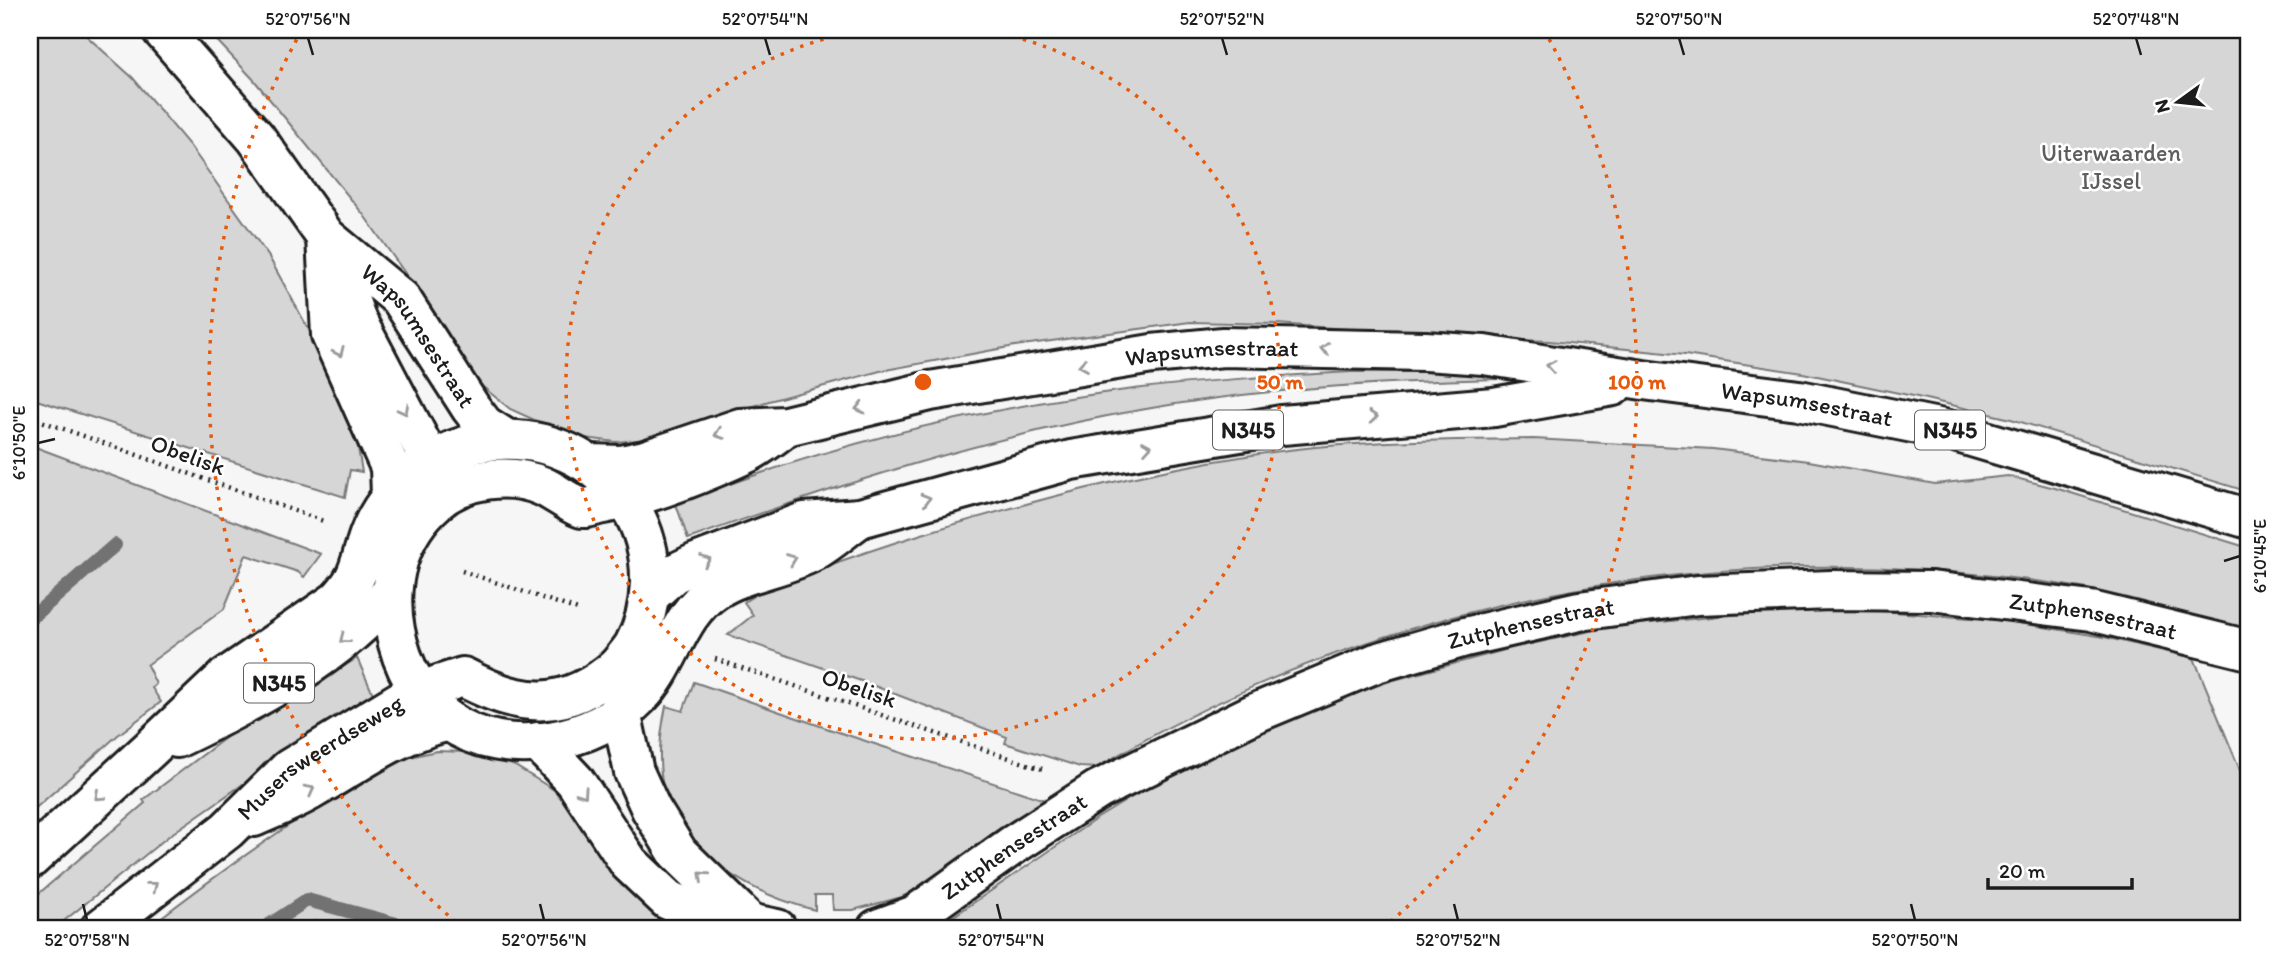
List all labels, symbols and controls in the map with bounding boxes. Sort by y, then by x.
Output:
text: 52°07'56"N [265,8,351,30]
text: 52°07'54"N [722,8,808,30]
text: 52°07'52"N [1179,8,1265,30]
text: 52°07'50"N [1636,8,1722,30]
text: 52°07'48"N [2093,8,2180,30]
north arrow [2142,66,2212,136]
text: N [2149,97,2175,115]
park label: Uiterwaarden IJssel [2041,138,2181,195]
street label: Wapsumsestraat [355,257,482,413]
street label: Wapsumsestraat [1123,332,1299,372]
one-way arrow [1319,341,1329,357]
one-way arrow [331,345,345,357]
one-way arrow [1077,357,1089,372]
one-way arrow [1545,359,1557,374]
text: 50 m [1257,369,1304,394]
text: 100 m [1608,369,1666,394]
centre of rings [911,370,935,394]
street label: Wapsumsestraat [1719,375,1895,432]
one-way arrow [854,400,866,414]
one-way arrow [396,403,410,415]
text: 6°10'50"E [8,406,30,480]
road number: N345 [1213,410,1283,450]
one-way arrow [1367,410,1378,425]
road number: N345 [1915,410,1985,450]
one-way arrow [714,426,726,441]
street label: Obelisk [147,428,230,482]
one-way arrow [1141,440,1153,455]
one-way arrow [920,492,932,507]
text: 6°10'45"E [2249,519,2271,593]
one-way arrow [700,554,712,568]
one-way arrow [785,554,797,568]
street label: Zutphensestraat [2008,586,2180,646]
street label: Zutphensestraat [1444,591,1616,655]
one-way arrow [340,630,352,643]
street label: Obelisk [818,661,901,714]
road number: N345 [244,664,314,702]
street label: Musersweerdseweg [231,688,409,826]
one-way arrow [303,785,316,798]
one-way arrow [575,786,588,799]
street label: Zutphensestraat [935,786,1092,906]
one-way arrow [94,788,107,800]
scale bar [1988,847,2132,891]
text: 20 m [1999,858,2046,883]
one-way arrow [698,872,711,884]
one-way arrow [145,882,158,895]
text: 52°07'58"N [44,929,130,951]
text: 52°07'56"N [501,929,587,951]
text: 52°07'54"N [958,929,1044,951]
text: 52°07'52"N [1415,929,1501,951]
text: 52°07'50"N [1872,929,1958,951]

